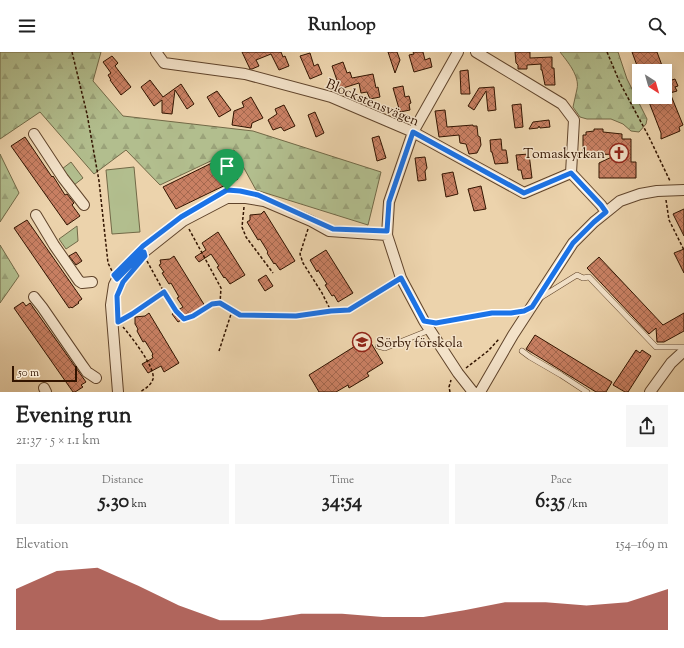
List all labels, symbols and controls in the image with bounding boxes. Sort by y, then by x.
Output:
text: Runloop [308,13,376,39]
icon: menu [16,15,38,37]
icon: search [646,15,668,37]
north arrow [632,64,672,104]
map controls [632,64,672,104]
street label: Blockstensvägen [322,75,422,133]
church icon: Tomaskyrkan [608,142,630,164]
place label: Tomaskyrkan [523,145,605,165]
pin [210,149,244,190]
icon: arrive [216,155,238,177]
school or university icon: Sörby förskola [351,331,373,353]
place label: Sörby förskola [376,334,463,354]
scale bar [12,364,77,383]
text: 50 m [18,365,39,381]
text: Evening run [16,401,132,433]
button: share [626,405,668,447]
text: 21:37 · 5 × 1.1 km [16,432,100,450]
text: Distance [102,472,143,488]
text: Time [330,472,354,488]
text: Pace [551,472,572,488]
text: 5.30 [99,488,129,517]
text: 34:54 [322,488,362,517]
text: 6:35 [535,488,565,517]
text: km [129,496,147,512]
text: /km [565,496,587,512]
text: Elevation [16,536,69,554]
text: 154–169 m [616,536,668,554]

